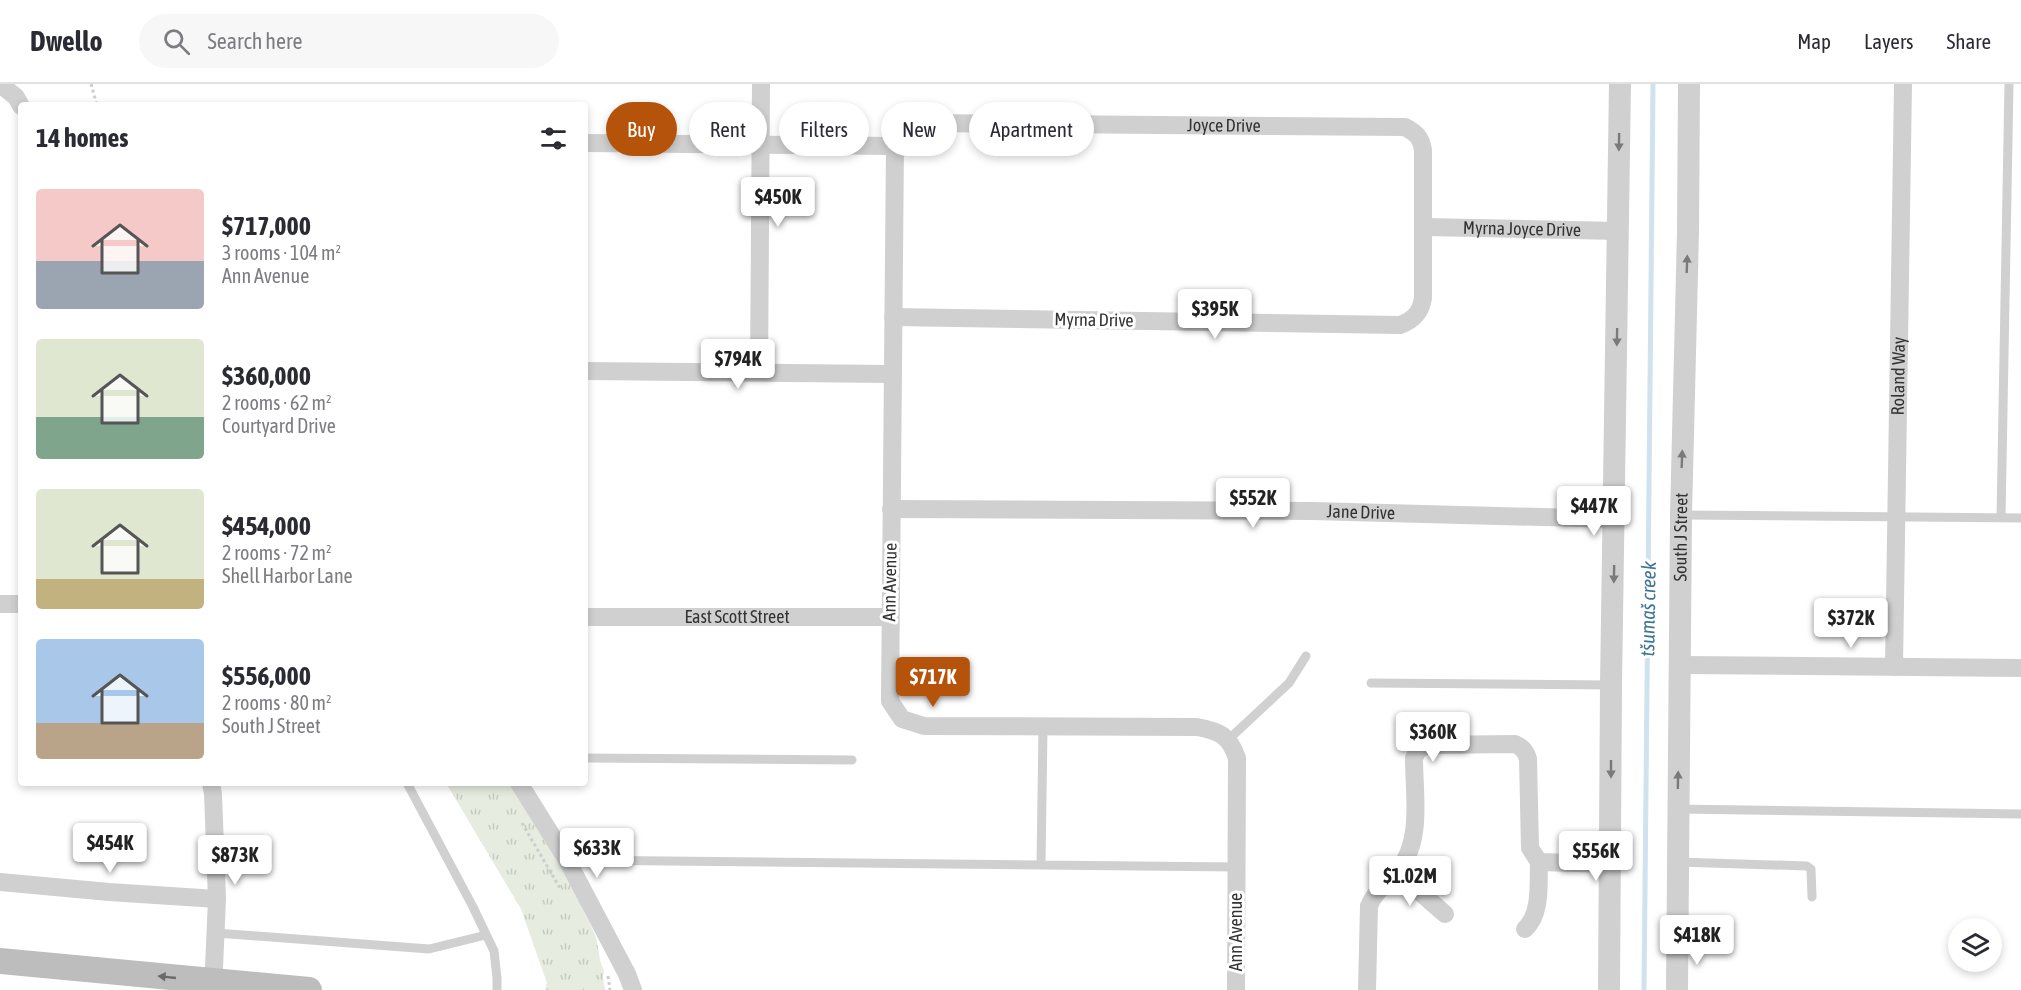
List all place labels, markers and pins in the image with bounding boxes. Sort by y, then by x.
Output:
pin: $450K [736,177,820,228]
pin: $395K [1173,289,1257,340]
pin: $794K [696,339,780,390]
pin: $552K [1211,478,1295,529]
pin: $447K [1552,486,1636,537]
pin: $372K [1809,598,1893,649]
pin: $717K [891,657,975,708]
pin: $360K [1391,712,1475,763]
pin: $454K [68,823,152,874]
pin: $633K [555,828,639,879]
pin: $556K [1554,831,1638,882]
pin: $873K [193,835,277,886]
pin: $1.02M [1361,856,1459,907]
pin: $418K [1655,915,1739,966]

